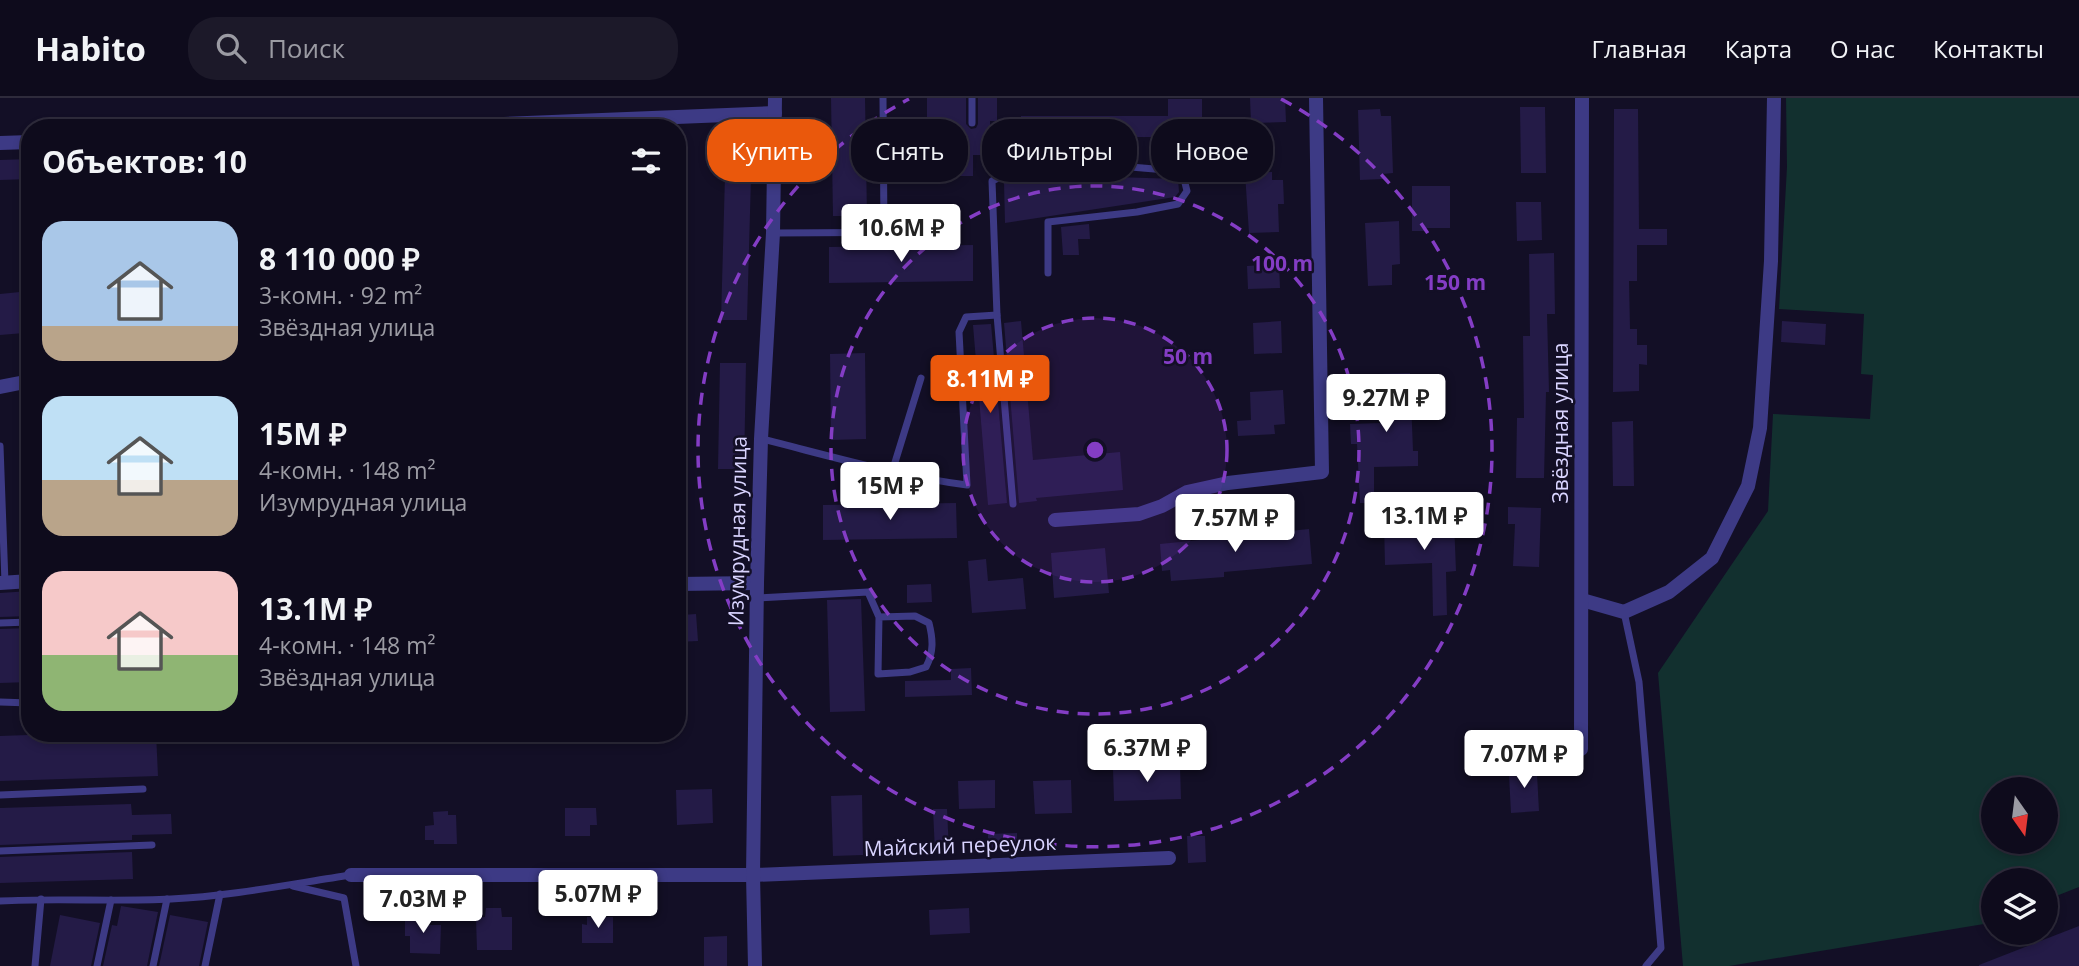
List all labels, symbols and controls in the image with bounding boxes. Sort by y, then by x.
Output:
search box [188,17,678,80]
text: Habito [35,26,146,71]
icon: search [212,29,250,67]
text: Поиск [268,30,345,66]
text: Главная [1592,32,1687,65]
text: Карта [1725,32,1792,65]
text: О нас [1830,32,1895,65]
text: Контакты [1933,32,2044,65]
chip: Купить [707,119,837,182]
chip: Снять [851,119,968,182]
chip: Фильтры [982,119,1137,182]
chip: Новое [1151,119,1273,182]
text: Объектов: 10 [42,141,247,182]
icon: filters [627,142,665,180]
pin: 10.6M ₽ [836,204,966,264]
text: 10.6M ₽ [857,211,945,243]
text: 8 110 000 ₽ [259,238,420,279]
icon: home [98,249,182,333]
text: 100 m [1251,249,1313,277]
text: 150 m [1424,268,1486,296]
text: 3-комн. · 92 m² [259,279,422,311]
text: Звёздная улица [259,311,435,343]
text: 50 m [1163,342,1213,370]
street label: Звёздная улица [1546,342,1574,504]
pin: 8.11M ₽ [925,356,1055,415]
text: 8.11M ₽ [946,362,1034,394]
pin: 9.27M ₽ [1321,374,1451,434]
text: 9.27M ₽ [1342,381,1430,413]
text: 15M ₽ [259,413,347,454]
icon: home [98,424,182,508]
street label: Изумрудная улица [721,436,753,626]
centre of rings [1083,438,1107,462]
text: 4-комн. · 148 m² [259,454,435,486]
pin: 15M ₽ [841,462,939,522]
text: 15M ₽ [856,469,924,501]
text: Изумрудная улица [259,486,467,518]
pin: 13.1M ₽ [1359,492,1489,552]
pin: 7.57M ₽ [1170,494,1300,554]
text: 13.1M ₽ [1380,499,1468,531]
text: 7.57M ₽ [1191,501,1279,533]
text: 13.1M ₽ [259,588,373,629]
icon: home [98,599,182,683]
text: 4-комн. · 148 m² [259,629,435,661]
text: Звёздная улица [259,661,435,693]
pin: 6.37M ₽ [1082,724,1212,784]
pin: 7.07M ₽ [1459,730,1589,790]
text: 6.37M ₽ [1103,731,1191,763]
text: 7.07M ₽ [1480,737,1568,769]
north arrow [1981,777,2058,854]
map controls [1981,777,2058,945]
street label: Майский переулок [863,828,1057,862]
button: layers [1981,868,2058,945]
pin: 5.07M ₽ [533,870,663,930]
pin: 7.03M ₽ [358,876,488,935]
text: 5.07M ₽ [554,877,642,909]
text: 7.03M ₽ [379,882,467,914]

